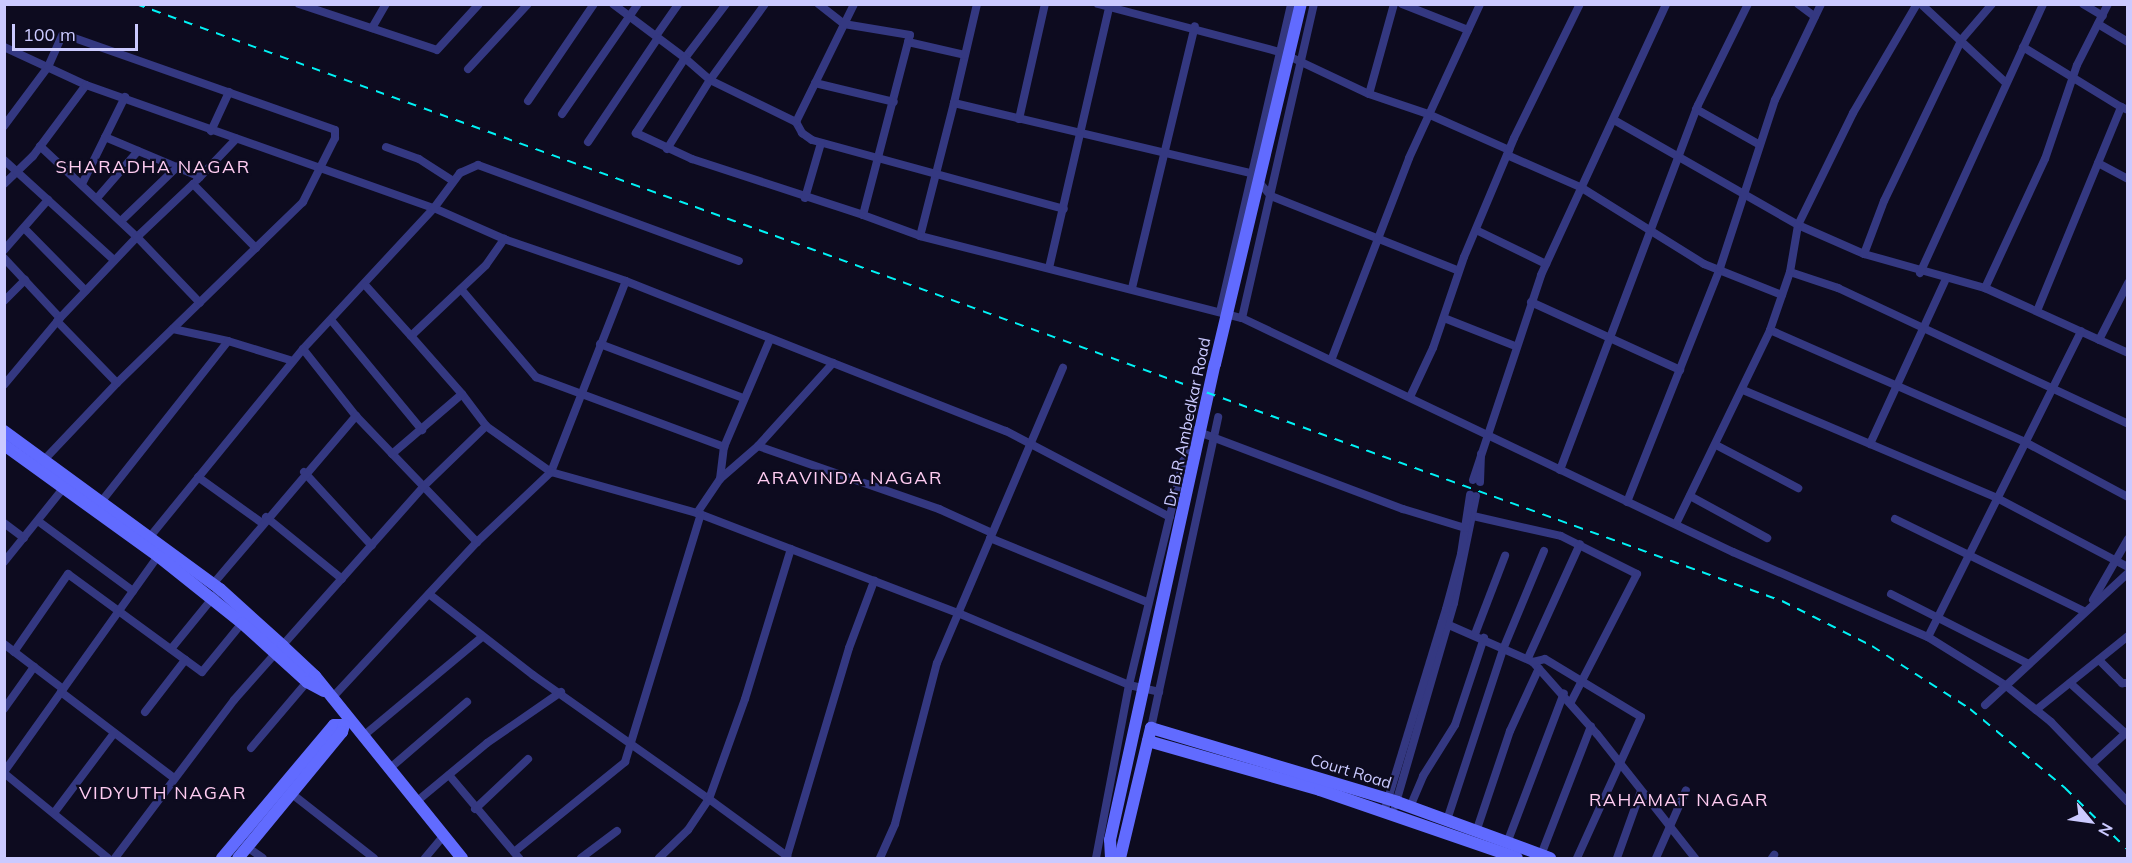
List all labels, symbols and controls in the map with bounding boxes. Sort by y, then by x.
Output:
scale bar [15,12,141,50]
text: 100 m [23,23,76,46]
district label: SHARADHA NAGAR [55,156,251,178]
street label: Dr B.R Ambedkar Road [1160,336,1214,508]
district label: ARAVINDA NAGAR [757,467,943,489]
street label: Court Road [1308,750,1394,792]
district label: VIDYUTH NAGAR [79,782,247,804]
district label: RAHAMAT NAGAR [1589,789,1769,811]
north arrow [2060,791,2120,851]
text: N [2094,820,2117,840]

